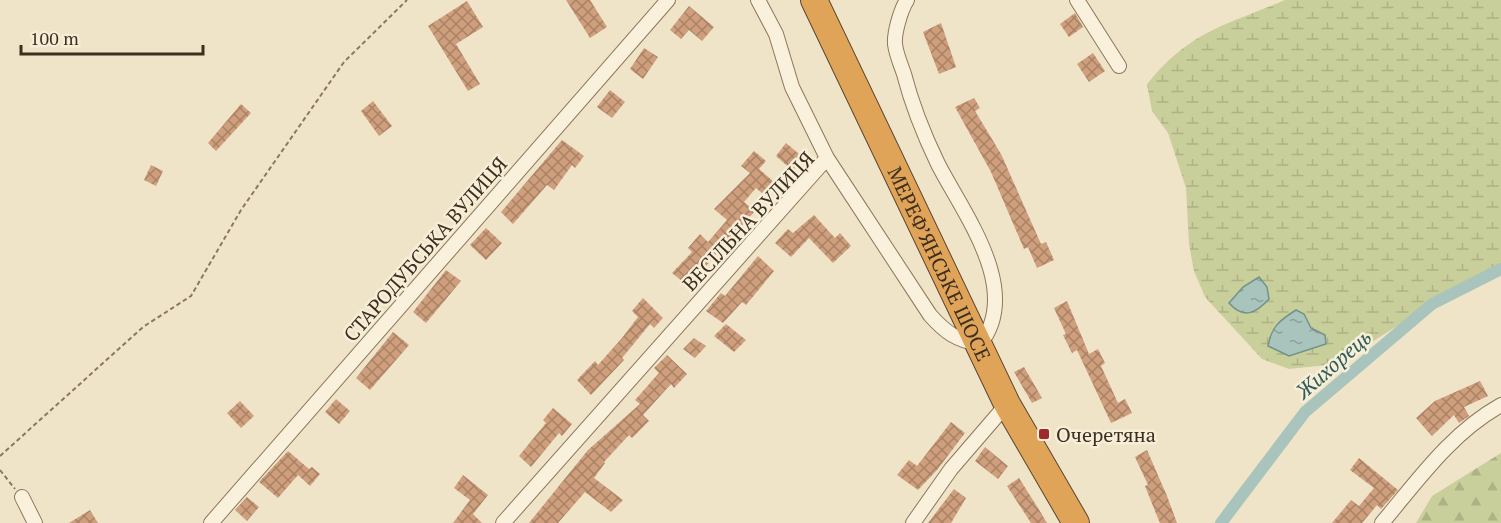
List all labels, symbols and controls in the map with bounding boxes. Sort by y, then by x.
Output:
scale bar [21,18,202,56]
text: 100 m [30,26,79,50]
street label: ВЕСІЛЬНА ВУЛИЦЯ [676,145,820,297]
street label: СТАРОДУБСЬКА ВУЛИЦЯ [337,151,513,347]
street label: МЕРЕФ’ЯНСЬКЕ ШОСЕ [882,162,998,365]
water label: Жихорець [1288,323,1377,406]
place label: Очеретяна [1056,421,1156,448]
marker: Очеретяна [1037,427,1051,441]

